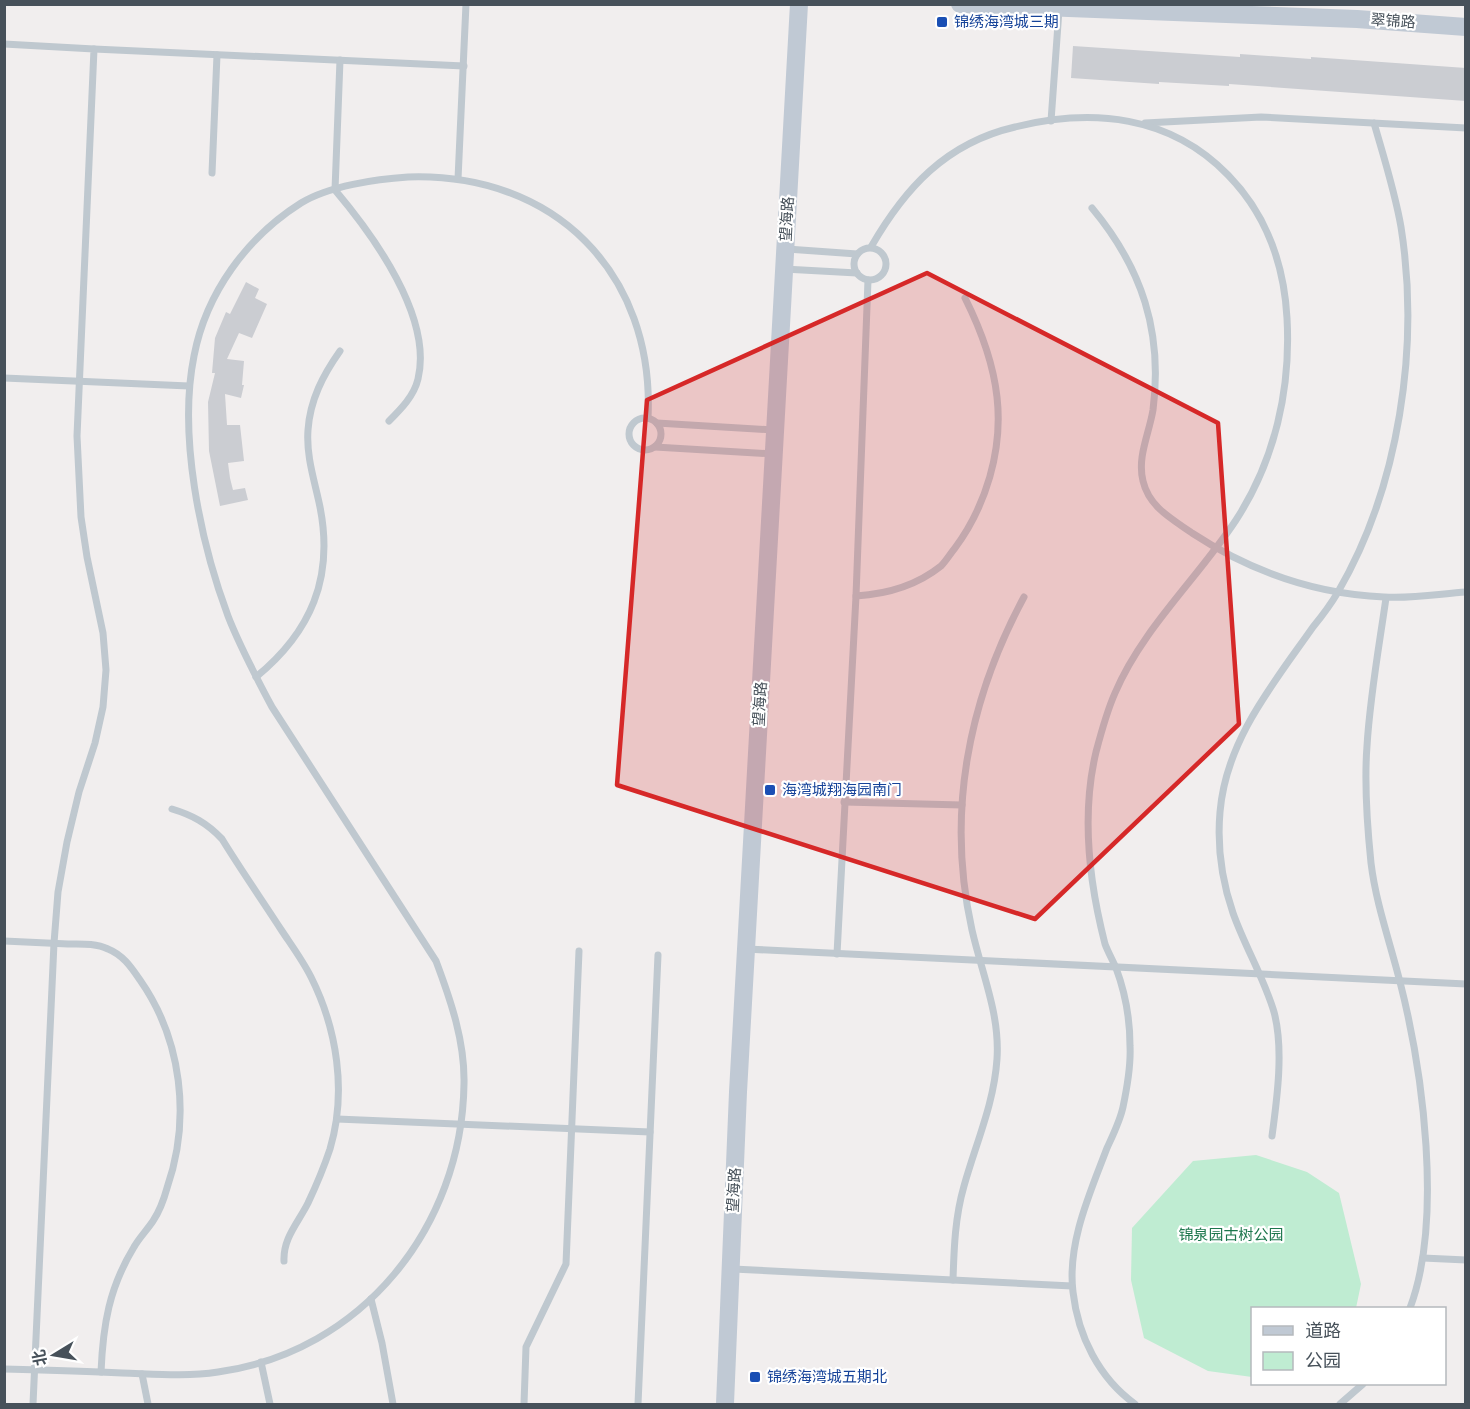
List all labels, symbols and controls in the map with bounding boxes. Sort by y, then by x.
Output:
street label: 翠锦路 [1370,10,1416,32]
place label: 锦绣海湾城三期 [954,13,1059,31]
marker: 锦绣海湾城三期 [935,15,949,29]
street label: 望海路 [777,196,797,242]
street label: 望海路 [750,681,770,727]
place label: 海湾城翔海园南门 [782,781,902,799]
marker: 海湾城翔海园南门 [763,783,777,797]
street label: 望海路 [724,1167,744,1213]
park label: 锦泉园古树公园 [1178,1226,1284,1244]
legend [1251,1307,1446,1385]
text: 道路 [1305,1320,1341,1341]
north arrow [24,1325,84,1385]
text: 北 [29,1348,51,1367]
text: 公园 [1305,1350,1341,1371]
place label: 锦绣海湾城五期北 [767,1368,887,1386]
marker: 锦绣海湾城五期北 [748,1370,762,1384]

